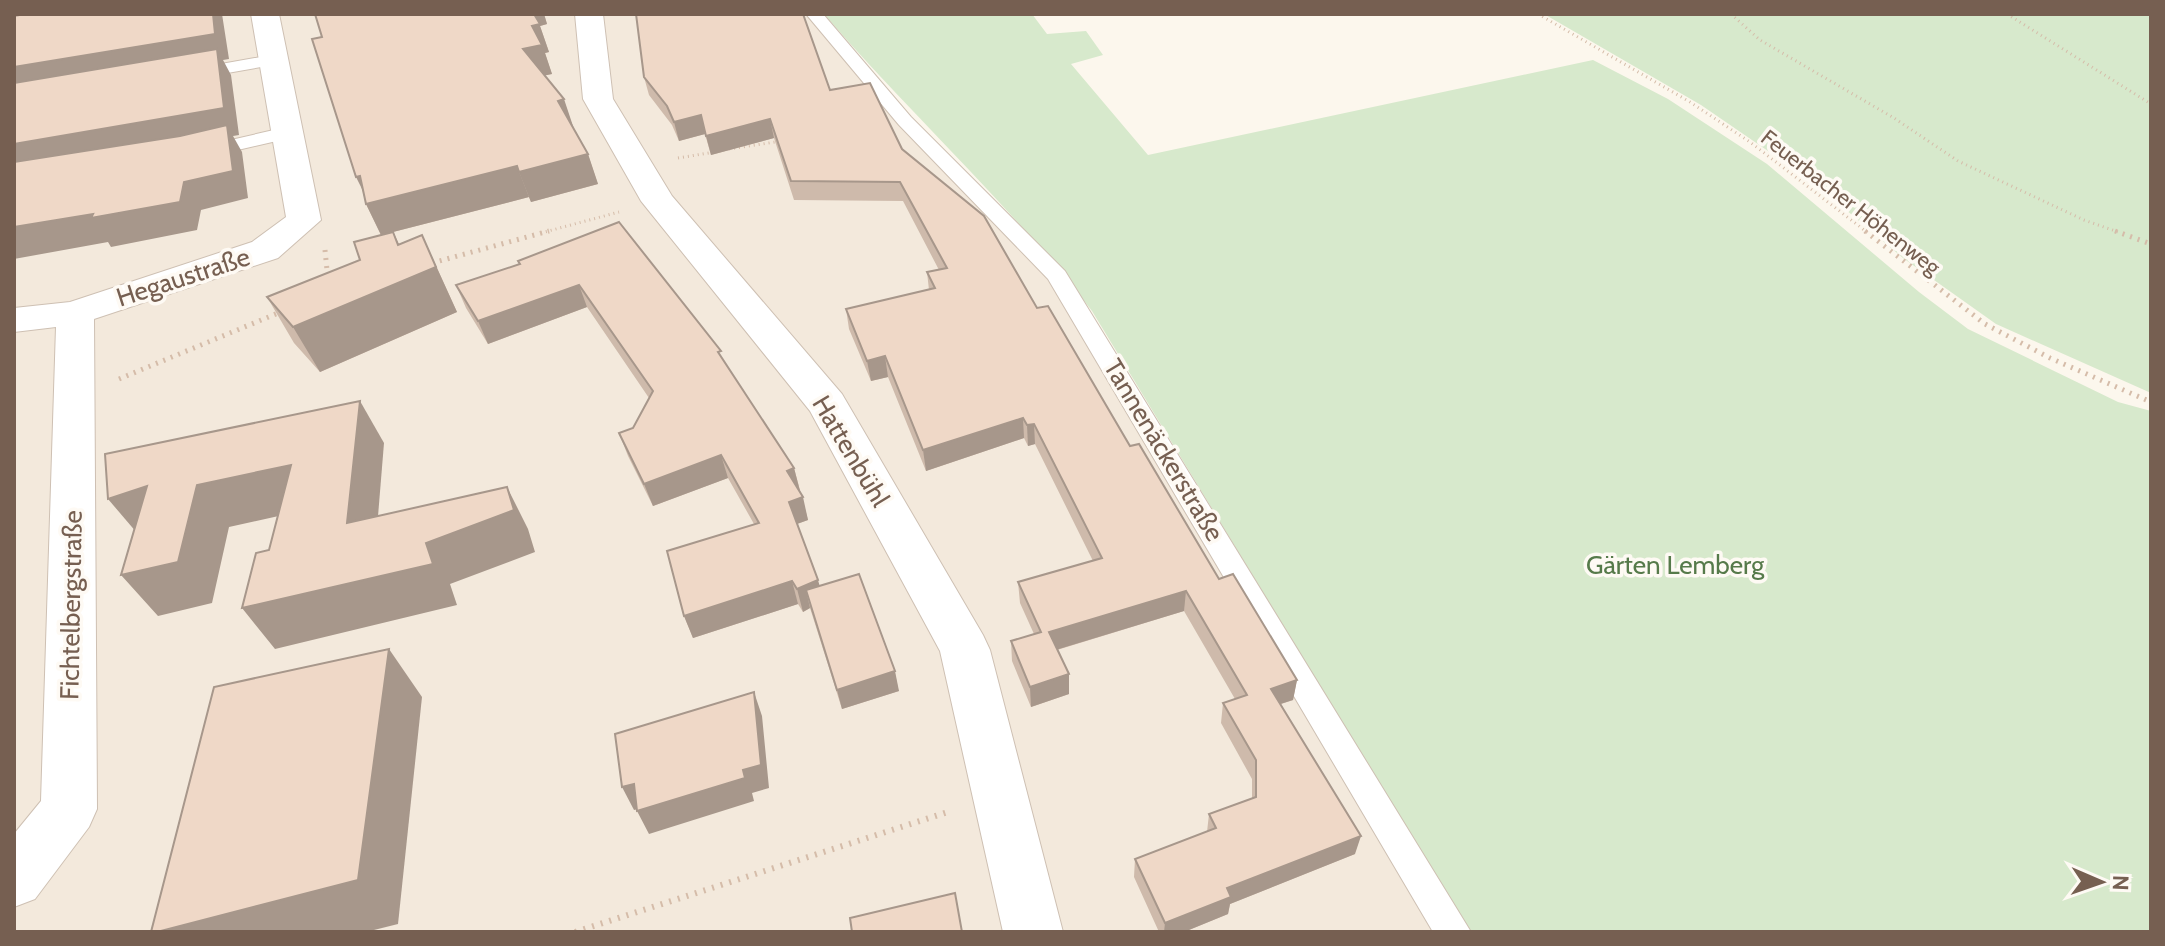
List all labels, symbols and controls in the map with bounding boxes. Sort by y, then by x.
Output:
street label: Feuerbacher Höhenweg [1756,124,1947,281]
street label: Hegaustraße [112,240,254,314]
street label: Tannenäckerstraße [1097,353,1231,547]
street label: Hattenbühl [805,390,897,512]
street label: Fichtelbergstraße [53,510,89,700]
park label: Gärten Lemberg [1586,549,1765,581]
north arrow [2061,842,2141,922]
text: N [2107,874,2134,891]

